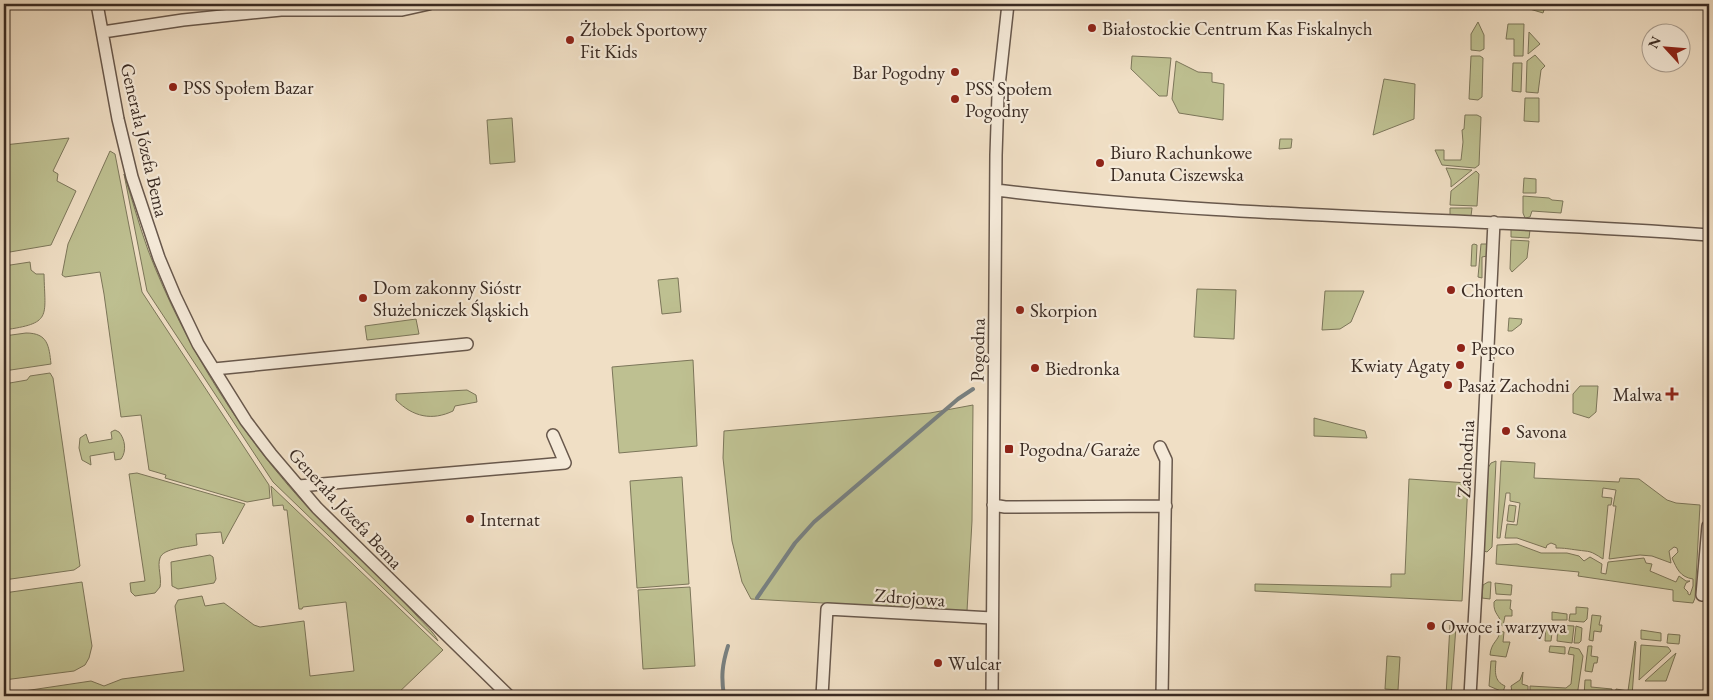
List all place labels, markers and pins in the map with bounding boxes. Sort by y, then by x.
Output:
place label: Białostockie Centrum Kas Fiskalnych [1102,16,1373,41]
place label: Żłobek Sportowy Fit Kids [580,17,708,64]
marker: Białostockie Centrum Kas Fiskalnych [1086,22,1098,34]
marker: Żłobek Sportowy Fit Kids [564,34,576,46]
place label: Bar Pogodny [852,60,946,85]
marker: Bar Pogodny [949,66,961,78]
place label: PSS Społem Bazar [183,75,314,100]
place label: PSS Społem Pogodny [965,76,1053,123]
marker: PSS Społem Bazar [167,81,179,93]
marker: PSS Społem Pogodny [949,93,961,105]
place label: Biuro Rachunkowe Danuta Ciszewska [1110,140,1252,187]
marker: Biuro Rachunkowe Danuta Ciszewska [1094,157,1106,169]
place label: Dom zakonny Sióstr Służebniczek Śląskich [373,275,529,322]
place label: Chorten [1461,278,1523,303]
marker: Chorten [1445,284,1457,296]
marker: Dom zakonny Sióstr Służebniczek Śląskich [357,292,369,304]
place label: Skorpion [1030,298,1097,323]
marker: Skorpion [1014,304,1026,316]
place label: Pepco [1471,336,1515,361]
marker: Pepco [1455,342,1467,354]
place label: Kwiaty Agaty [1350,353,1451,378]
place label: Biedronka [1045,356,1120,381]
marker: Kwiaty Agaty [1454,359,1466,371]
marker: Biedronka [1029,362,1041,374]
place label: Pasaż Zachodni [1458,373,1570,398]
marker: Pasaż Zachodni [1442,379,1454,391]
place label: Malwa [1613,382,1662,407]
marker: Malwa [1666,388,1678,400]
place label: Savona [1516,419,1567,444]
marker: Savona [1500,425,1512,437]
place label: Pogodna/Garaże [1019,437,1140,462]
marker: Pogodna/Garaże [1003,443,1015,455]
place label: Internat [480,507,540,532]
marker: Internat [464,513,476,525]
place label: Owoce i warzywa [1441,614,1567,639]
marker: Owoce i warzywa [1425,620,1437,632]
place label: Wulcar [948,651,1002,676]
marker: Wulcar [932,657,944,669]

